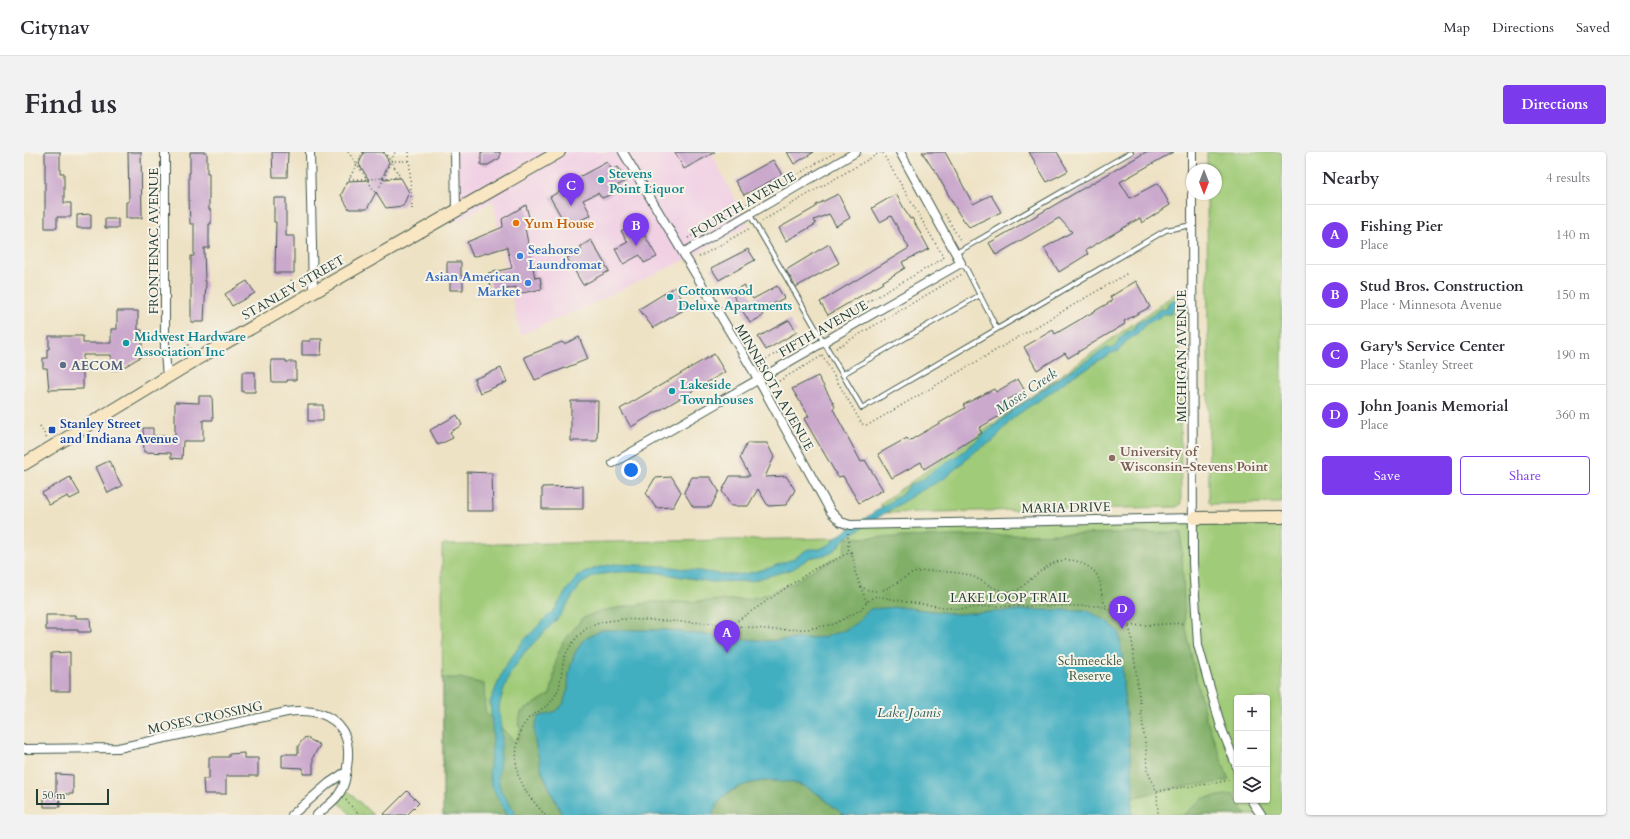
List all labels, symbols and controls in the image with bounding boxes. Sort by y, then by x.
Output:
text: Citynav [20,15,90,41]
text: Map [1444,18,1470,37]
text: Directions [1492,18,1554,37]
text: Saved [1576,18,1610,37]
text: Find us [24,85,117,123]
button: Directions [1503,85,1606,124]
north arrow [1186,164,1222,200]
place label: Stevens Point Liquor [609,165,685,198]
street label: FOURTH AVENUE [688,167,799,242]
text: Nearby [1322,167,1379,190]
street label: FRONTENAC AVENUE [145,168,163,314]
text: 4 results [1546,169,1590,187]
pin: C [558,173,584,206]
marker: Stevens Point Liquor [596,175,606,185]
pin: B [623,213,649,246]
place label: Yum House [524,215,595,233]
text: Fishing Pier [1360,216,1443,236]
marker: Yum House [511,218,521,228]
text: A [1330,226,1340,244]
text: 140 m [1556,226,1590,244]
text: Place [1360,236,1388,254]
place label: Seahorse Laundromat [528,241,602,274]
street label: STANLEY STREET [239,251,349,325]
marker: Seahorse Laundromat [515,251,525,261]
place label: Asian American Market [425,268,521,301]
text: Stud Bros. Construction [1360,276,1524,296]
marker: Asian American Market [523,278,533,288]
place label: Cottonwood Deluxe Apartments [678,282,793,315]
text: B [1330,286,1340,304]
text: 150 m [1556,286,1590,304]
street label: MICHIGAN AVENUE [1173,290,1191,422]
marker: Cottonwood Deluxe Apartments [665,292,675,302]
street label: FIFTH AVENUE [776,296,871,362]
text: Place · Minnesota Avenue [1360,296,1502,314]
street label: MINNESOTA AVENUE [730,321,818,454]
place label: Midwest Hardware Association Inc [134,328,246,361]
text: Gary's Service Center [1360,336,1505,356]
marker: Midwest Hardware Association Inc [121,338,131,348]
text: C [1330,346,1340,364]
text: 190 m [1556,346,1590,364]
text: Place · Stanley Street [1360,356,1473,374]
place label: AECOM [71,357,124,375]
marker: AECOM [58,360,68,370]
water label: Moses Creek [992,364,1061,419]
place label: Lakeside Townhouses [680,376,754,409]
marker: Lakeside Townhouses [667,386,677,396]
text: John Joanis Memorial [1360,396,1508,416]
text: D [1329,406,1341,424]
text: 360 m [1556,406,1590,424]
place label: Stanley Street and Indiana Avenue [60,415,178,448]
text: Place [1360,416,1388,434]
marker: Stanley Street and Indiana Avenue [47,425,57,435]
place label: University of Wisconsin–Stevens Point [1119,443,1268,476]
marker: University of Wisconsin–Stevens Point [1107,453,1117,463]
button: Save [1322,456,1452,495]
button: Share [1460,456,1590,495]
your location [621,460,641,480]
street label: MARIA DRIVE [1021,498,1111,518]
street label: LAKE LOOP TRAIL [950,589,1070,607]
pin: D [1109,596,1135,629]
pin: A [714,620,740,653]
park label: Schmeeckle Reserve [1058,652,1122,685]
map controls [1234,695,1270,803]
button: + [1234,695,1270,731]
street label: MOSES CROSSING [146,697,264,739]
water label: Lake Joanis [877,703,941,722]
button: − [1234,731,1270,767]
button: layers [1234,767,1270,803]
scale bar [36,787,109,806]
text: 50 m [42,788,66,803]

